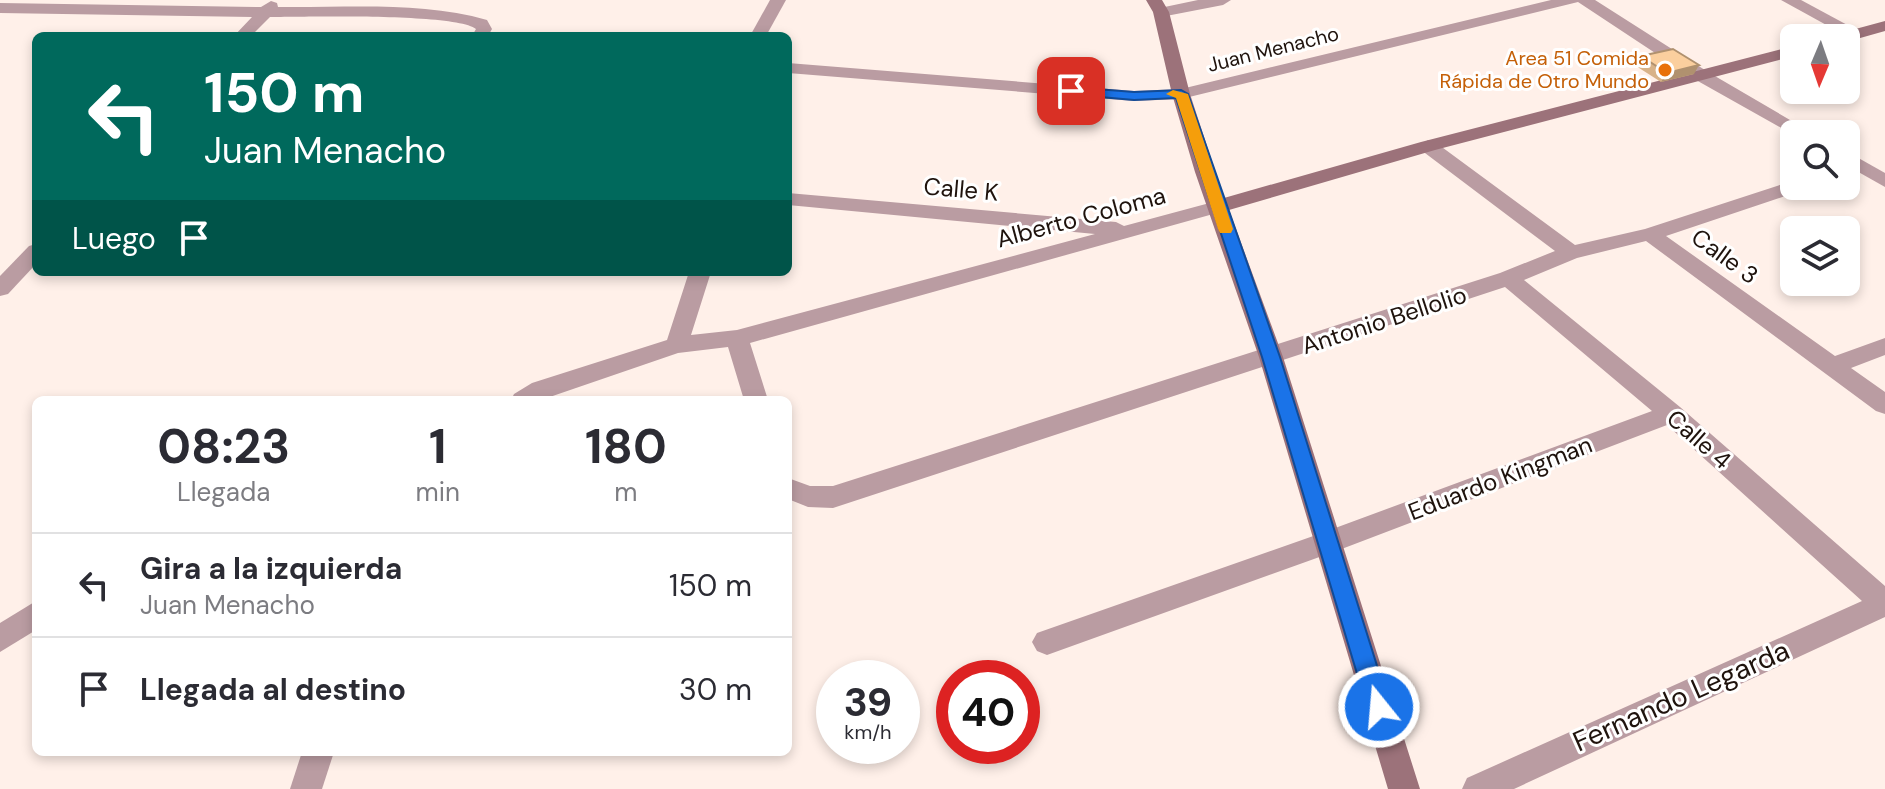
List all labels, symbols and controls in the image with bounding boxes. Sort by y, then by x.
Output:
street label: Juan Menacho [1205,20,1341,78]
north arrow [1780,24,1860,104]
map controls [1780,24,1860,296]
place label: Area 51 Comida Rápida de Otro Mundo [1440,45,1649,94]
text: 150 m [204,56,365,129]
pin [1037,57,1105,125]
marker: Area 51 Comida Rápida de Otro Mundo [1656,61,1674,79]
icon: left [72,64,176,168]
icon: arrive [1049,69,1093,113]
button: search [1780,120,1860,200]
text: Juan Menacho [204,127,446,174]
street label: Calle K [922,170,1000,208]
street label: Alberto Coloma [993,180,1169,254]
icon: arrive [172,216,216,260]
button: layers [1780,216,1860,296]
text: Luego [72,219,156,258]
street label: Calle 3 [1685,221,1765,291]
street label: Antonio Bellolio [1298,279,1470,361]
street label: Calle 4 [1660,403,1738,475]
text: 08:23 [157,415,290,478]
text: 1 [429,415,446,478]
text: 180 [585,415,667,478]
street label: Eduardo Kingman [1404,429,1596,527]
text: Llegada [177,475,270,509]
text: min [415,475,460,509]
text: m [614,475,637,509]
text: Gira a la izquierda [140,549,402,588]
icon: left [72,563,116,607]
text: 150 m [669,566,752,605]
text: Juan Menacho [140,588,315,622]
street label: Fernando Legarda [1567,632,1795,760]
speed limit sign: 40 [936,660,1040,764]
position arrow [1337,665,1421,749]
icon: arrive [72,667,116,711]
text: Llegada al destino [140,670,406,709]
text: 30 m [679,670,752,709]
text: 39 [844,676,892,728]
text: km/h [844,719,892,745]

